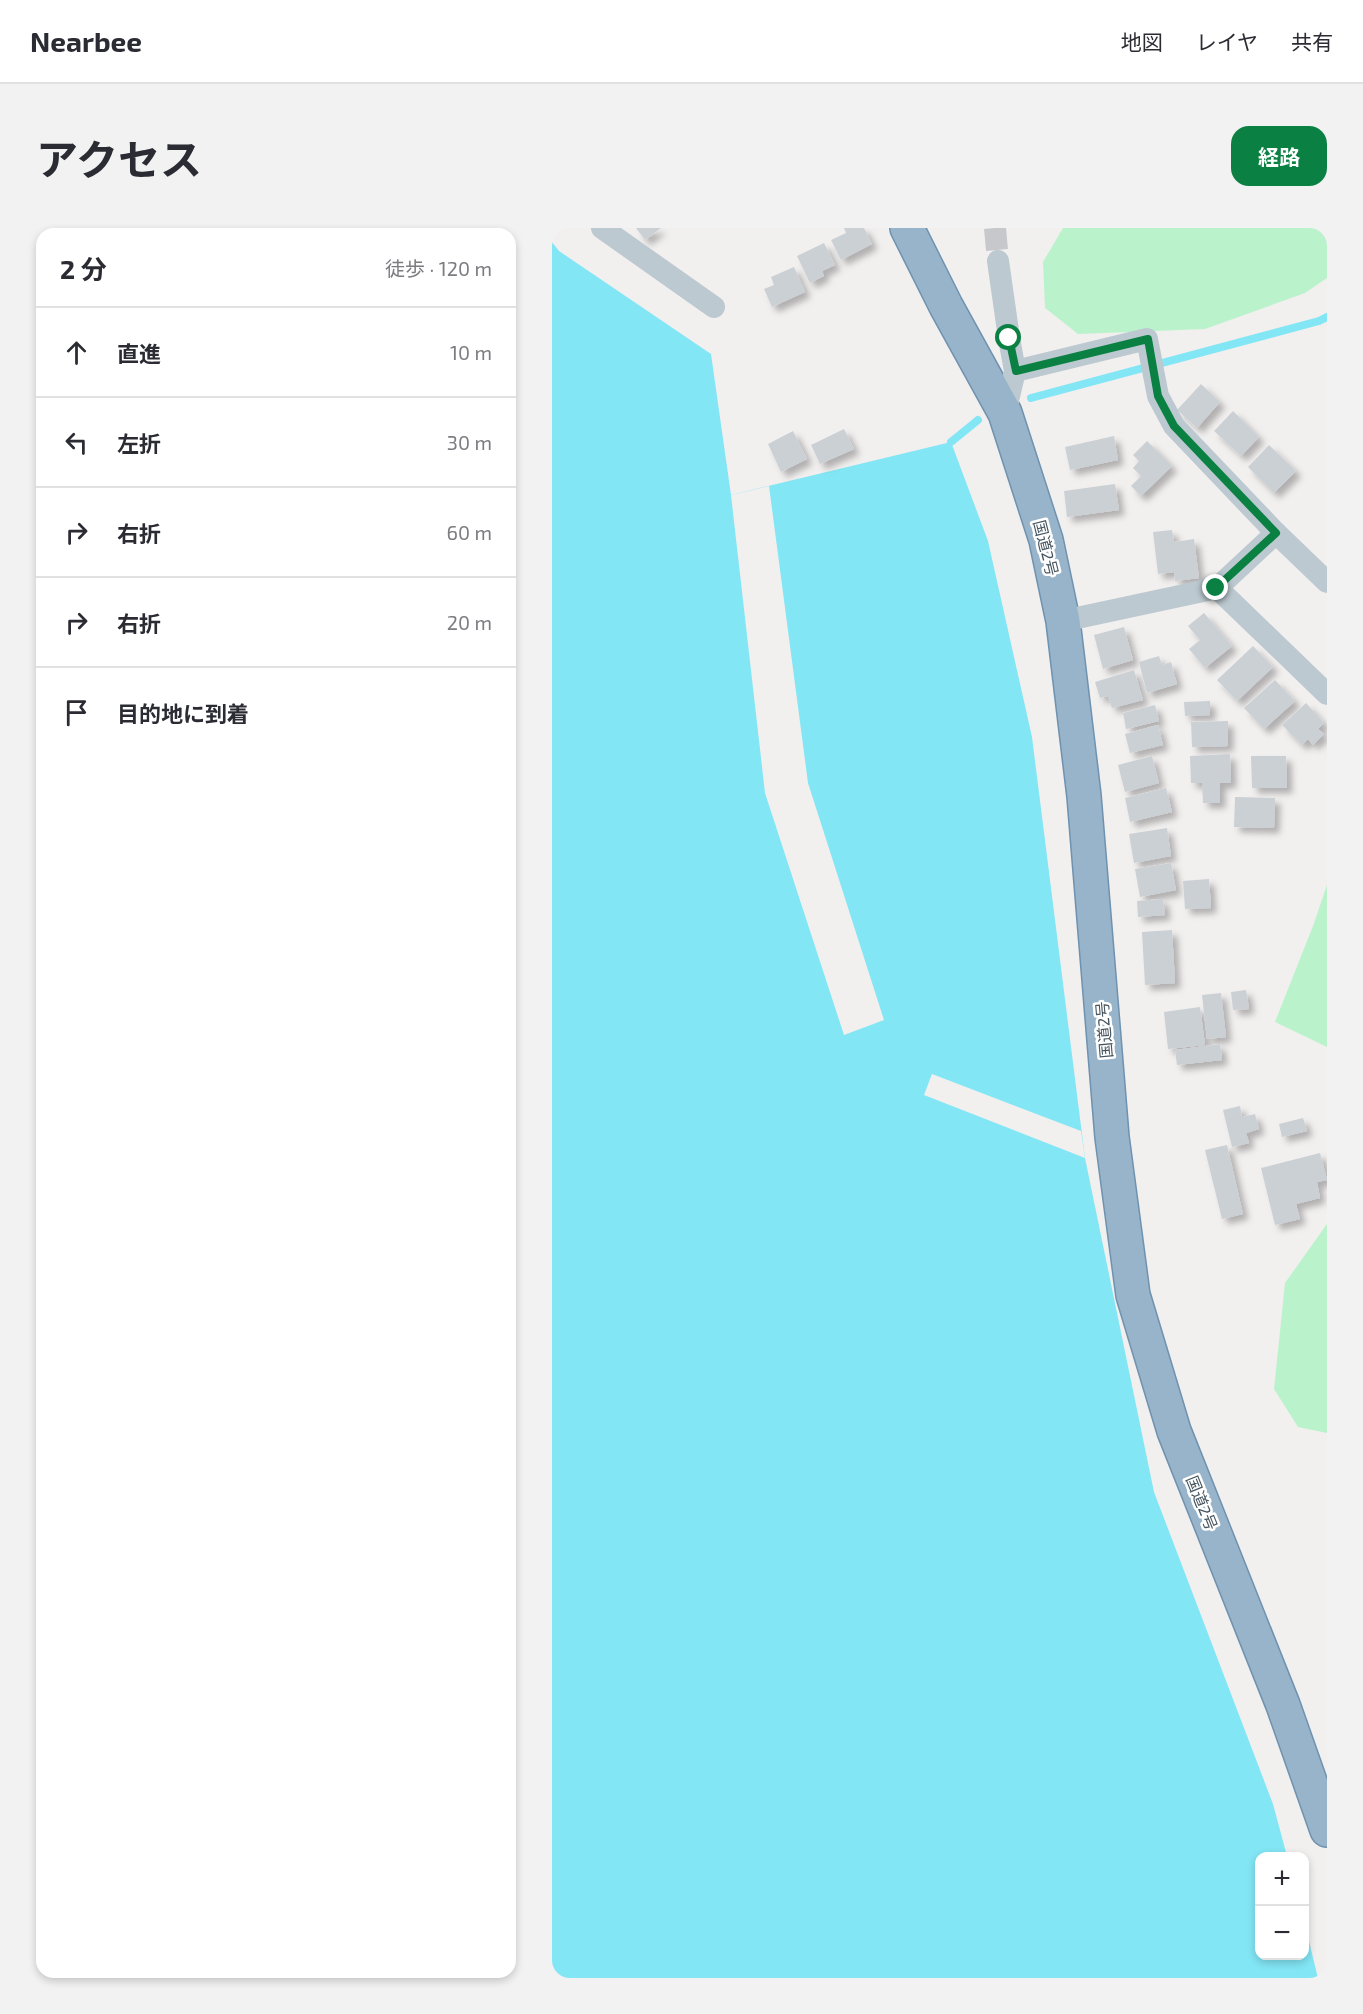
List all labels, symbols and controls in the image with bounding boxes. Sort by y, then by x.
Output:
text: Nearbee [30,24,142,58]
text: 地図 [1121,29,1163,54]
text: レイヤ [1196,29,1258,54]
text: 共有 [1291,29,1333,54]
button: 経路 [1231,126,1327,186]
text: アクセス [36,133,202,183]
text: 2 分 [60,253,107,284]
text: 徒歩 · 120 m [385,256,492,280]
route start [995,324,1021,350]
icon: ahead [60,336,93,369]
text: 直進 [117,340,161,366]
text: 10 m [450,340,492,364]
icon: left [60,426,93,459]
text: 左折 [117,430,161,456]
text: 30 m [447,430,492,454]
icon: right [60,516,93,549]
street label: 国道2号 [1030,518,1063,578]
text: 右折 [117,520,161,546]
text: 60 m [447,520,492,544]
route end [1202,574,1228,600]
icon: right [60,606,93,639]
text: 右折 [117,610,161,636]
text: 20 m [447,610,492,634]
icon: arrive [60,696,93,729]
text: 目的地に到着 [117,700,249,726]
street label: 国道2号 [1092,1001,1115,1059]
street label: 国道2号 [1183,1473,1222,1533]
map controls [1255,1852,1309,1960]
button: + [1255,1852,1309,1906]
button: − [1255,1906,1309,1960]

